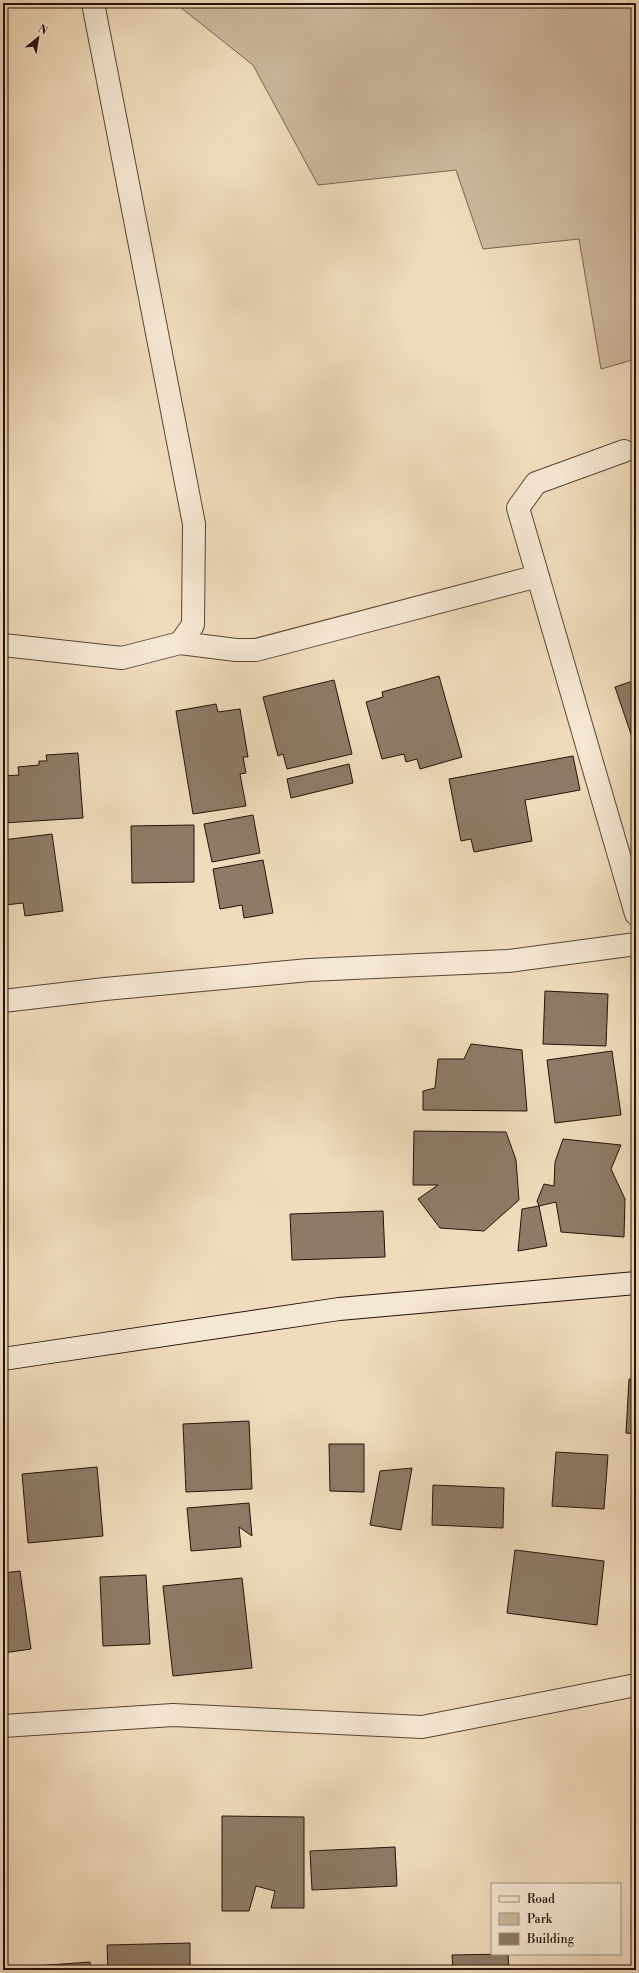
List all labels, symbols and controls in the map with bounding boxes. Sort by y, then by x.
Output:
north arrow [18,18,58,58]
text: N [35,22,50,39]
legend [491,1883,621,1955]
text: Road [527,1892,555,1907]
text: Park [527,1912,553,1927]
text: Building [526,1932,575,1947]

